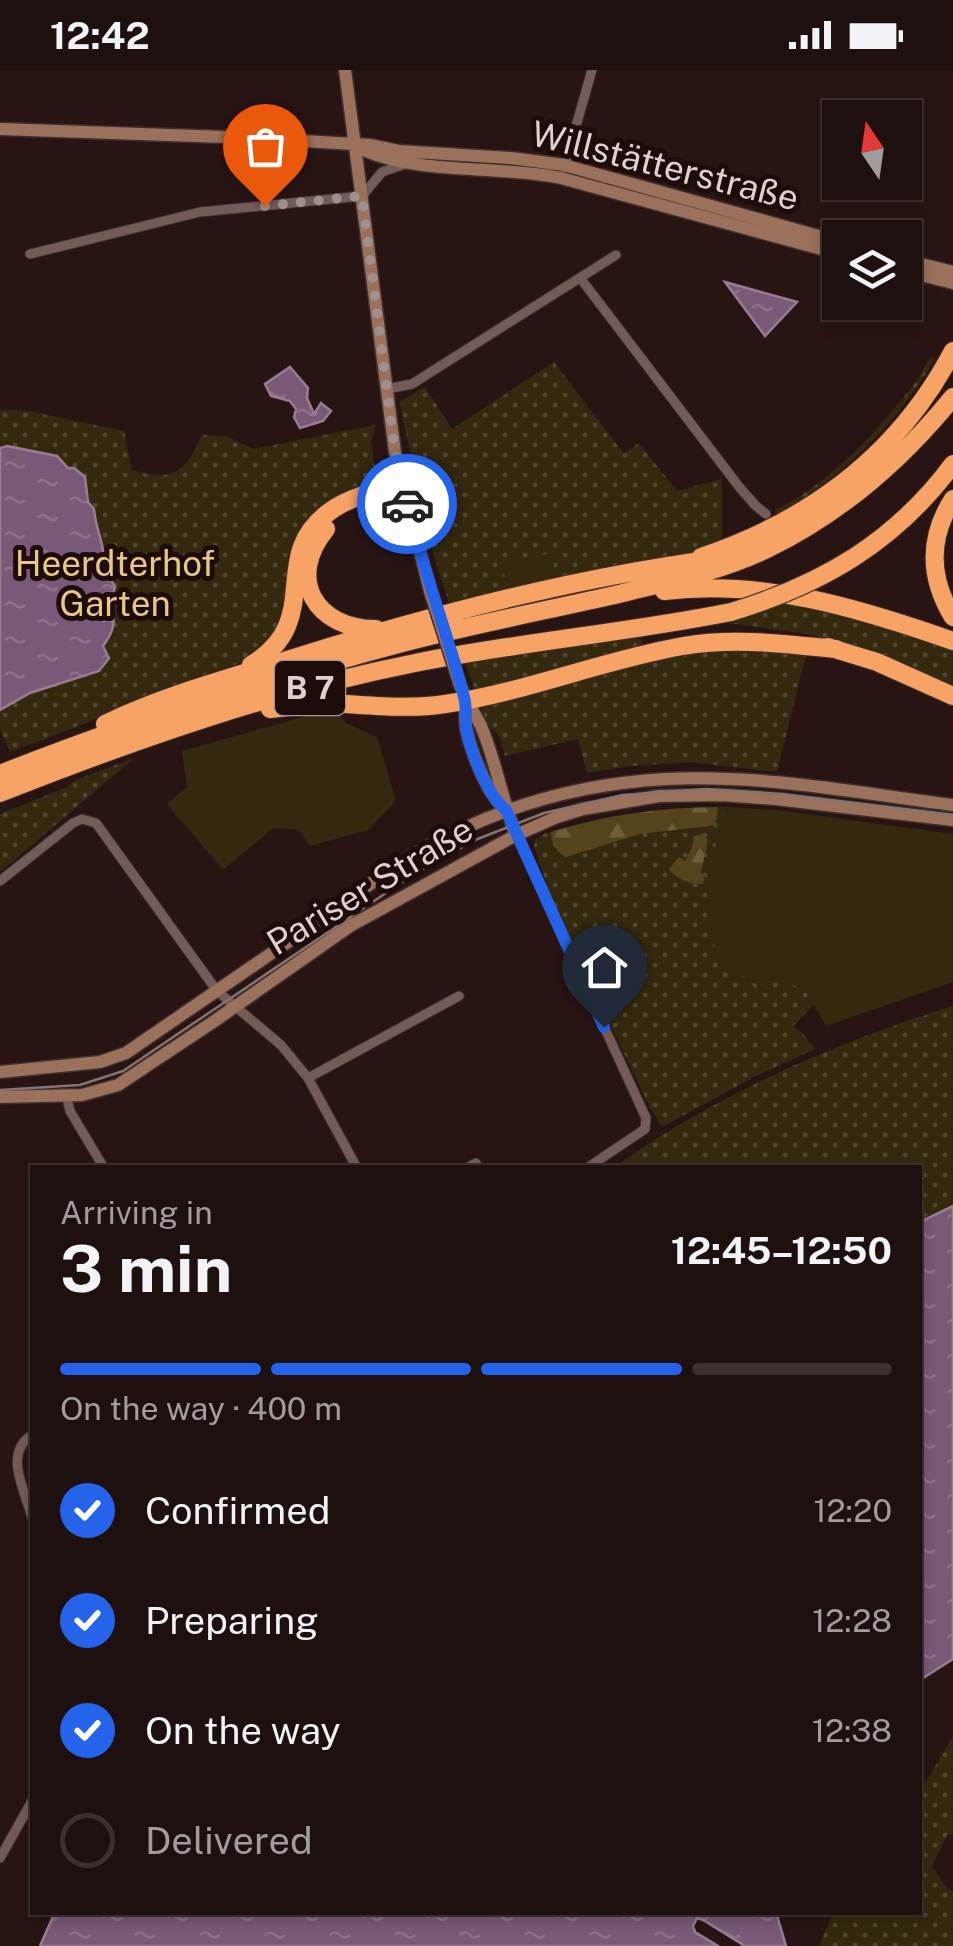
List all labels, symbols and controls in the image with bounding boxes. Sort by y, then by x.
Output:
text: 12:42 [50,13,150,58]
north arrow [822,100,922,200]
map controls [822,100,922,320]
pin [223,104,308,207]
street label: Willstätterstraße [527,112,803,219]
icon: bag [238,119,293,174]
button: layers [822,220,922,320]
courier [357,454,457,554]
icon: car [380,477,435,532]
park label: Heerdterhof Garten [15,543,215,624]
road number: B 7 [275,661,345,715]
street label: Pariser Straße [259,808,480,963]
pin [562,925,647,1028]
icon: home [577,940,632,995]
text: Arriving in [60,1194,213,1231]
text: 12:45–12:50 [671,1228,892,1273]
text: 3 min [60,1230,232,1307]
text: On the way · 400 m [60,1390,342,1427]
icon: check [60,1483,115,1538]
text: Confirmed [145,1488,330,1533]
text: 12:20 [813,1492,892,1529]
icon: check [60,1593,115,1648]
text: Preparing [145,1598,319,1643]
text: 12:28 [812,1602,892,1639]
icon: check [60,1703,115,1758]
text: On the way [145,1708,341,1753]
text: 12:38 [812,1712,892,1749]
text: Delivered [145,1818,313,1863]

